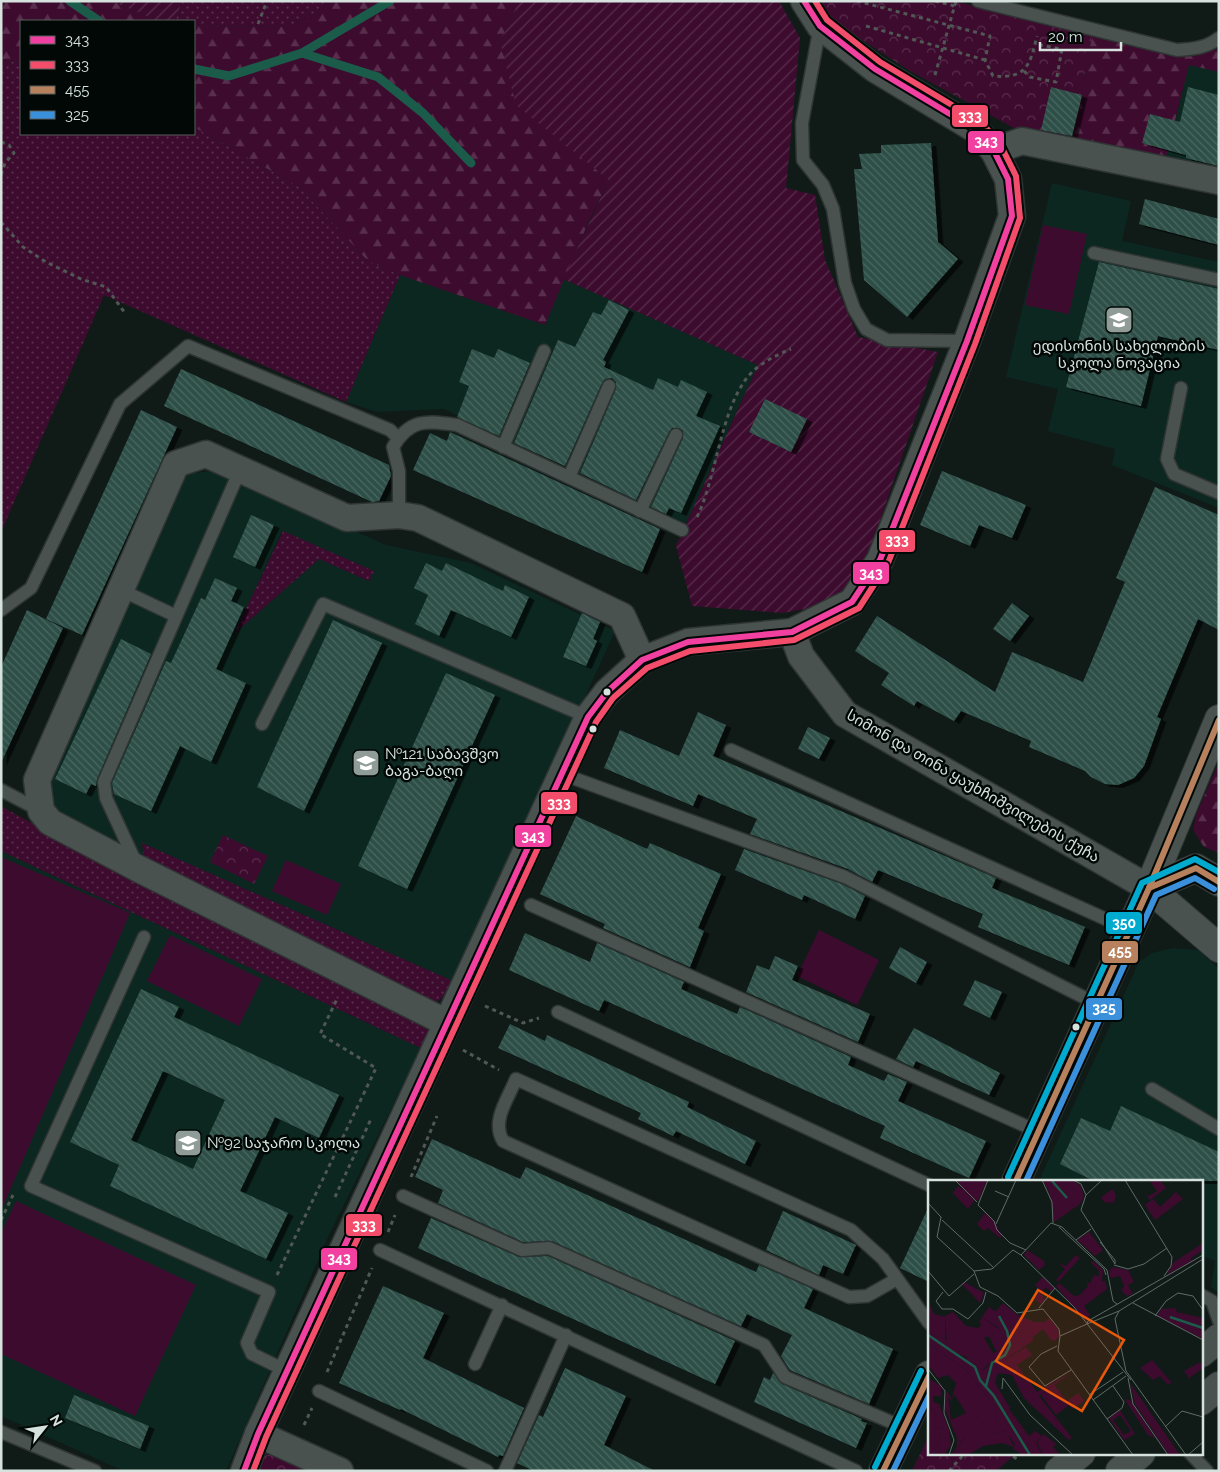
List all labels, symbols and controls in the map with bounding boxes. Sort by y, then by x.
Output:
legend [20,20,195,135]
scale bar [1040,20,1121,52]
text: 20 m [1048,28,1083,46]
text: 343 [65,31,89,49]
text: 333 [65,56,89,74]
text: 455 [65,81,90,99]
line badge: 333 [951,104,989,128]
text: 325 [65,106,89,124]
text: 333 [958,108,982,124]
line badge: 343 [967,130,1005,154]
text: 343 [974,133,998,149]
school or university icon: ედისონის სახელობის სკოლა ნოვაცია [1104,305,1134,335]
place label: ედისონის სახელობის სკოლა ნოვაცია [1033,337,1205,372]
line badge: 333 [878,529,916,553]
text: 333 [885,532,909,548]
line badge: 343 [852,561,890,585]
text: 343 [859,565,883,581]
unlabelled marker [602,687,612,697]
street label: სიმონ და თინა ყაუხჩიშვილების ქუჩა [843,706,1103,866]
unlabelled marker [588,724,598,734]
place label: №121 საბავშვო ბაგა-ბაღი [385,745,499,780]
school or university icon: №121 საბავშვო ბაგა-ბაღი [351,748,381,778]
line badge: 333 [540,791,578,815]
text: 333 [547,795,571,811]
line badge: 343 [514,824,552,848]
text: 343 [521,828,545,844]
line badge: 350 [1105,911,1143,935]
text: 350 [1112,915,1136,931]
line badge: 455 [1101,940,1139,964]
text: 455 [1108,943,1132,959]
line badge: 325 [1085,997,1123,1021]
text: 325 [1092,1000,1116,1016]
unlabelled marker [1071,1022,1081,1032]
school or university icon: №92 საჯარო სკოლა [173,1128,203,1158]
place label: №92 საჯარო სკოლა [207,1134,360,1152]
inset map [928,1180,1202,1454]
line badge: 333 [345,1213,383,1237]
text: 333 [352,1217,376,1233]
line badge: 343 [320,1247,358,1271]
text: 343 [327,1250,351,1266]
north arrow [20,1402,70,1452]
text: N [47,1412,66,1429]

